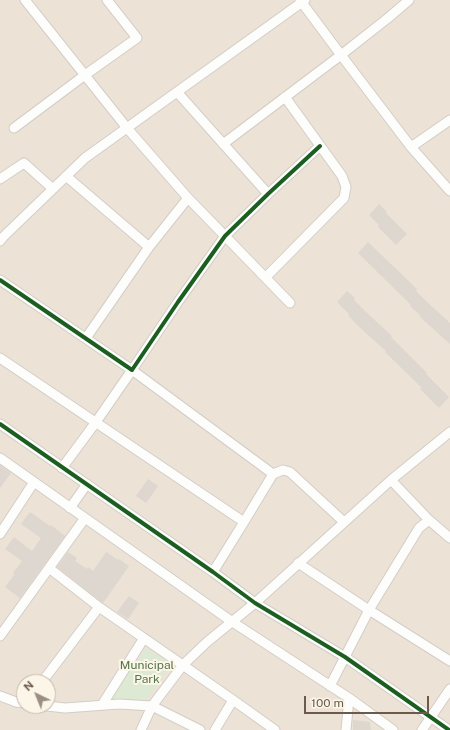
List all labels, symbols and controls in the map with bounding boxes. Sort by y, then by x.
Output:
park label: Municipal Park [120,658,174,686]
north arrow [16,674,56,714]
text: N [21,679,36,693]
scale bar [306,688,431,714]
text: 100 m [311,696,344,710]

